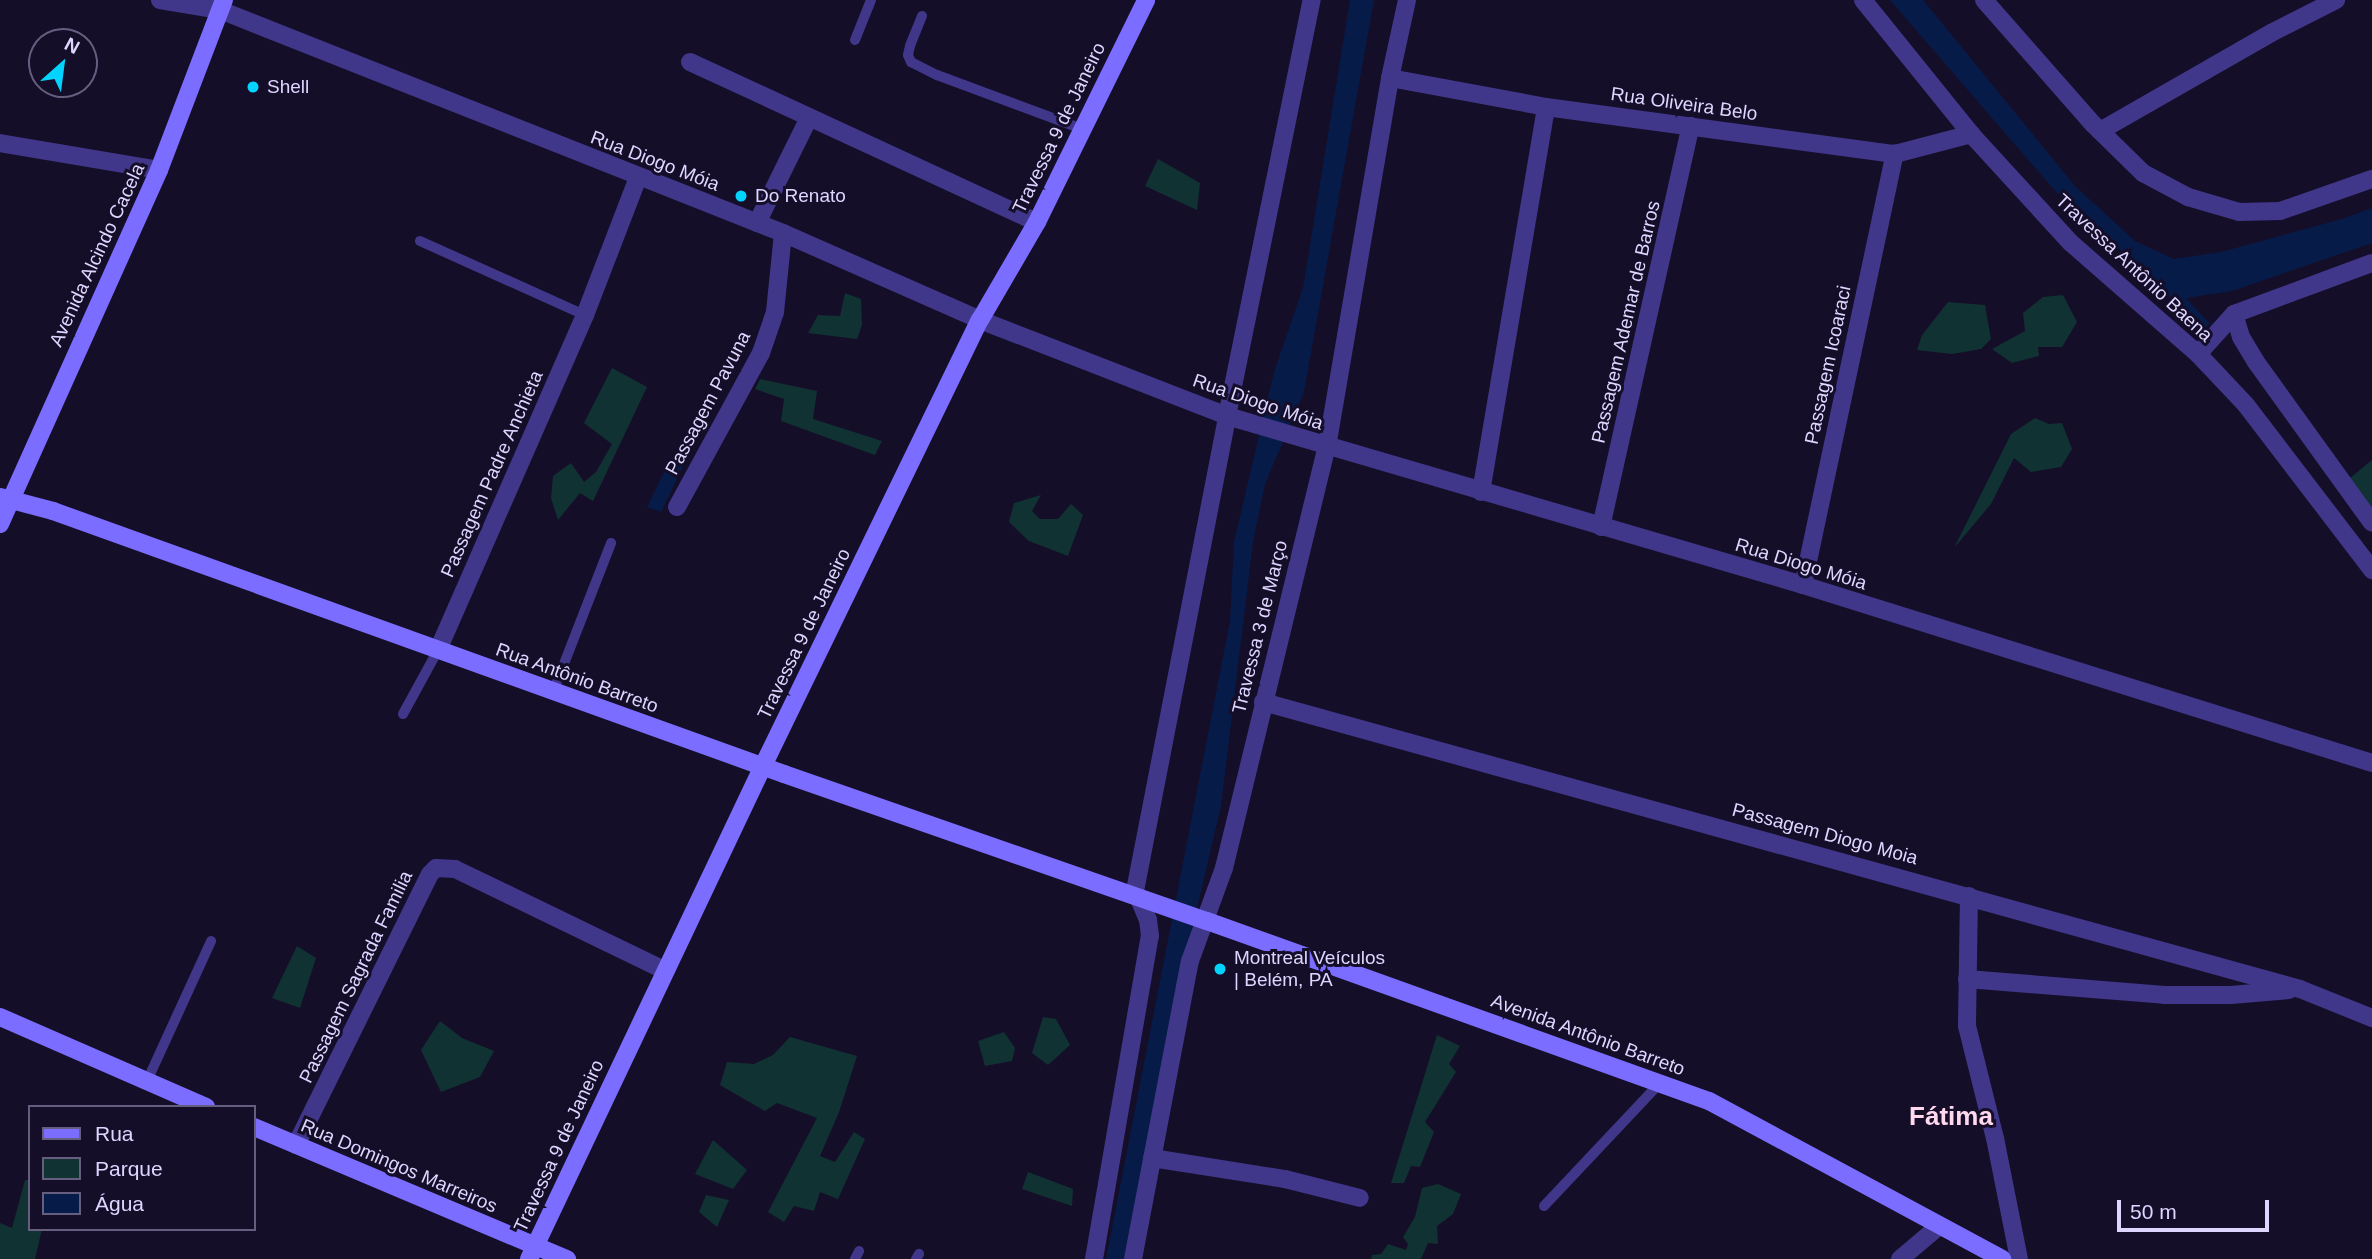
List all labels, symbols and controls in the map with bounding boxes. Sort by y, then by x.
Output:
north arrow [28,28,98,98]
text: N [61,33,83,58]
street label: Travessa 9 de Janeiro [1008,39,1110,217]
place label: Shell [267,76,309,98]
marker: Shell [245,79,261,95]
street label: Rua Oliveira Belo [1609,82,1759,126]
street label: Rua Diogo Móia [587,126,723,196]
street label: Avenida Alcindo Cacela [44,159,150,351]
place label: Do Renato [755,185,846,207]
marker: Do Renato [733,188,749,204]
street label: Travessa Antônio Baena [2050,189,2218,347]
street label: Passagem Ademar de Barros [1587,198,1665,446]
street label: Passagem Icoaraci [1800,284,1856,446]
street label: Passagem Pavuna [660,327,756,479]
street label: Passagem Padre Anchieta [436,367,548,581]
street label: Rua Diogo Móia [1190,369,1326,435]
street label: Rua Diogo Móia [1733,533,1869,595]
street label: Travessa 3 de Março [1227,538,1293,716]
street label: Travessa 9 de Janeiro [753,545,855,723]
street label: Rua Antônio Barreto [492,638,662,718]
street label: Passagem Diogo Moia [1730,798,1920,870]
street label: Passagem Sagrada Familia [295,867,417,1087]
place label: Montreal Veículos | Belém, PA [1234,947,1385,991]
marker: Montreal Veículos | Belém, PA [1212,961,1228,977]
street label: Avenida Antônio Barreto [1487,989,1689,1081]
street label: Travessa 9 de Janeiro [509,1056,609,1236]
district label: Fátima [1909,1101,1993,1133]
legend [28,1105,256,1231]
street label: Rua Domingos Marreiros [297,1114,501,1218]
text: Rua [95,1122,134,1145]
text: Parque [95,1157,163,1180]
scale bar [2120,1186,2272,1230]
text: Água [95,1192,144,1215]
text: 50 m [2130,1200,2177,1223]

